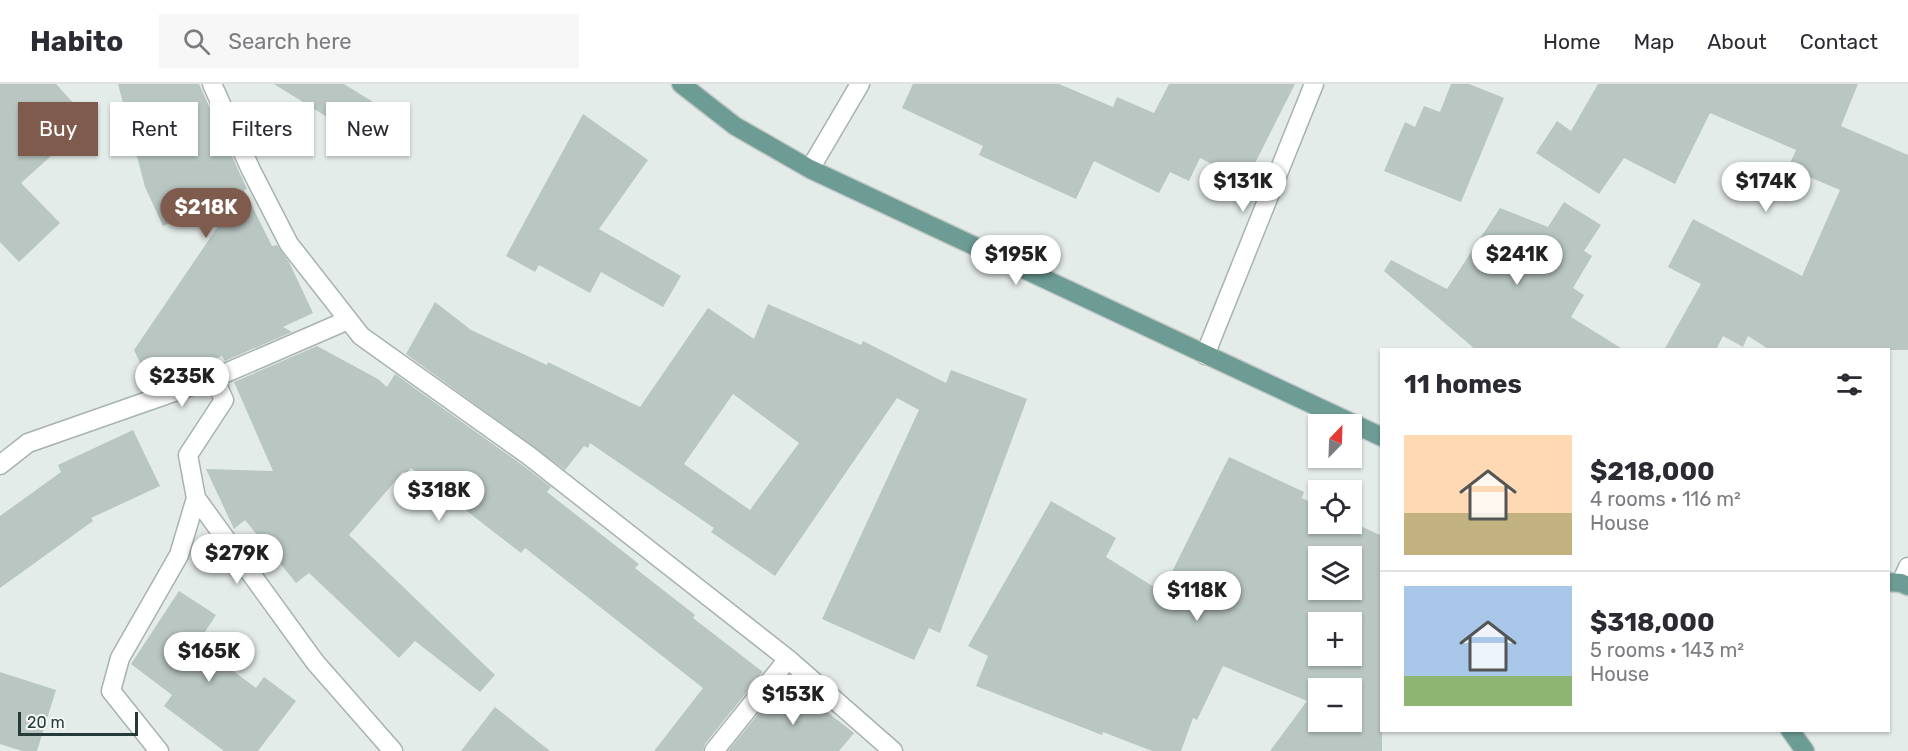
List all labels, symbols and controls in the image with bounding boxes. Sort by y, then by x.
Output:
search box [159,14,579,68]
text: Habito [30,25,123,58]
icon: search [180,25,213,58]
text: Search here [228,28,352,55]
text: Home [1543,29,1600,54]
text: Map [1633,29,1674,54]
text: About [1707,29,1767,54]
text: Contact [1800,29,1878,54]
chip: Buy [18,102,98,156]
chip: Rent [110,102,198,156]
chip: Filters [210,102,314,156]
chip: New [326,102,410,156]
pin: $131K [1201,162,1285,213]
pin: $174K [1724,162,1808,213]
text: $131K [1213,169,1273,193]
text: $174K [1735,169,1797,193]
pin: $218K [164,188,248,239]
text: $218K [174,195,238,219]
pin: $195K [974,235,1058,286]
pin: $241K [1475,235,1559,286]
text: $195K [985,242,1047,266]
text: $241K [1486,242,1548,266]
pin: $235K [140,357,224,408]
text: $235K [149,364,215,388]
icon: filters [1833,368,1866,401]
text: 11 homes [1404,369,1522,400]
north arrow [1308,414,1362,468]
map controls [1308,414,1362,732]
text: $218,000 [1590,456,1715,487]
icon: home [1452,459,1524,531]
pin: $318K [397,471,481,522]
text: $318K [407,478,471,502]
button: locate [1308,480,1362,534]
text: 4 rooms · 116 m² [1590,487,1741,511]
text: House [1590,511,1649,535]
pin: $279K [195,534,279,585]
text: $279K [205,541,269,565]
button: layers [1308,546,1362,600]
pin: $118K [1155,571,1239,622]
text: $118K [1167,578,1227,602]
text: $318,000 [1590,607,1715,638]
icon: home [1452,610,1524,682]
button: + [1308,612,1362,666]
pin: $165K [167,632,251,683]
text: 5 rooms · 143 m² [1590,638,1744,662]
text: $165K [178,639,240,663]
text: House [1590,662,1649,686]
pin: $153K [751,675,835,726]
button: − [1308,678,1362,732]
text: $153K [762,682,824,706]
scale bar [18,709,138,736]
text: 20 m [27,713,65,732]

